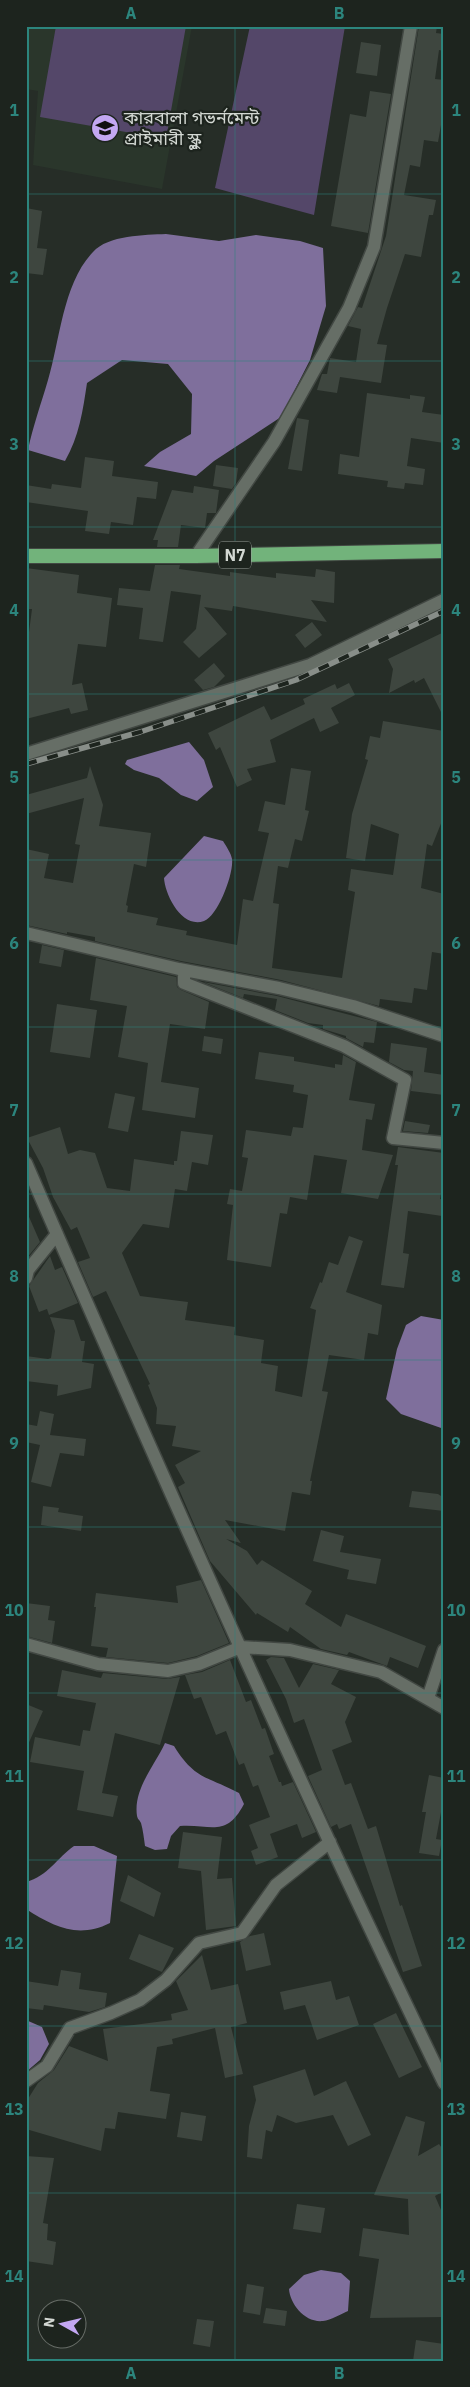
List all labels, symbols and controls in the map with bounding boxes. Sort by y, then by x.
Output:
text: A [126,3,137,23]
text: B [334,3,345,23]
text: 1 [9,100,19,120]
text: 1 [451,100,461,120]
place label: কারবালা গভর্নমেন্ট প্রাইমারী স্কুল [123,106,260,151]
school or university icon: কারবালা গভর্নমেন্ট প্রাইমারী স্কুল [90,113,120,143]
text: 2 [9,267,19,287]
text: 2 [451,267,461,287]
text: 3 [9,434,19,454]
text: 3 [451,434,461,454]
road number: N7 [219,542,251,568]
text: 4 [9,600,19,620]
text: 4 [451,600,461,620]
text: 5 [9,767,19,787]
text: 5 [451,767,461,787]
text: 6 [9,933,19,953]
text: 6 [451,933,461,953]
text: 7 [9,1100,19,1120]
text: 7 [451,1100,461,1120]
text: 8 [9,1266,19,1286]
text: 8 [451,1266,461,1286]
text: 9 [9,1433,19,1453]
text: 9 [451,1433,461,1453]
text: 10 [4,1600,24,1620]
text: 10 [446,1600,466,1620]
text: 11 [4,1766,24,1786]
text: 11 [446,1766,466,1786]
text: 12 [4,1933,24,1953]
text: 12 [446,1933,466,1953]
text: 13 [4,2099,24,2119]
text: 13 [446,2099,466,2119]
text: 14 [4,2266,24,2286]
text: 14 [446,2266,466,2286]
north arrow [38,2300,88,2350]
text: N [40,2316,59,2328]
text: A [126,2363,137,2383]
text: B [334,2363,345,2383]

